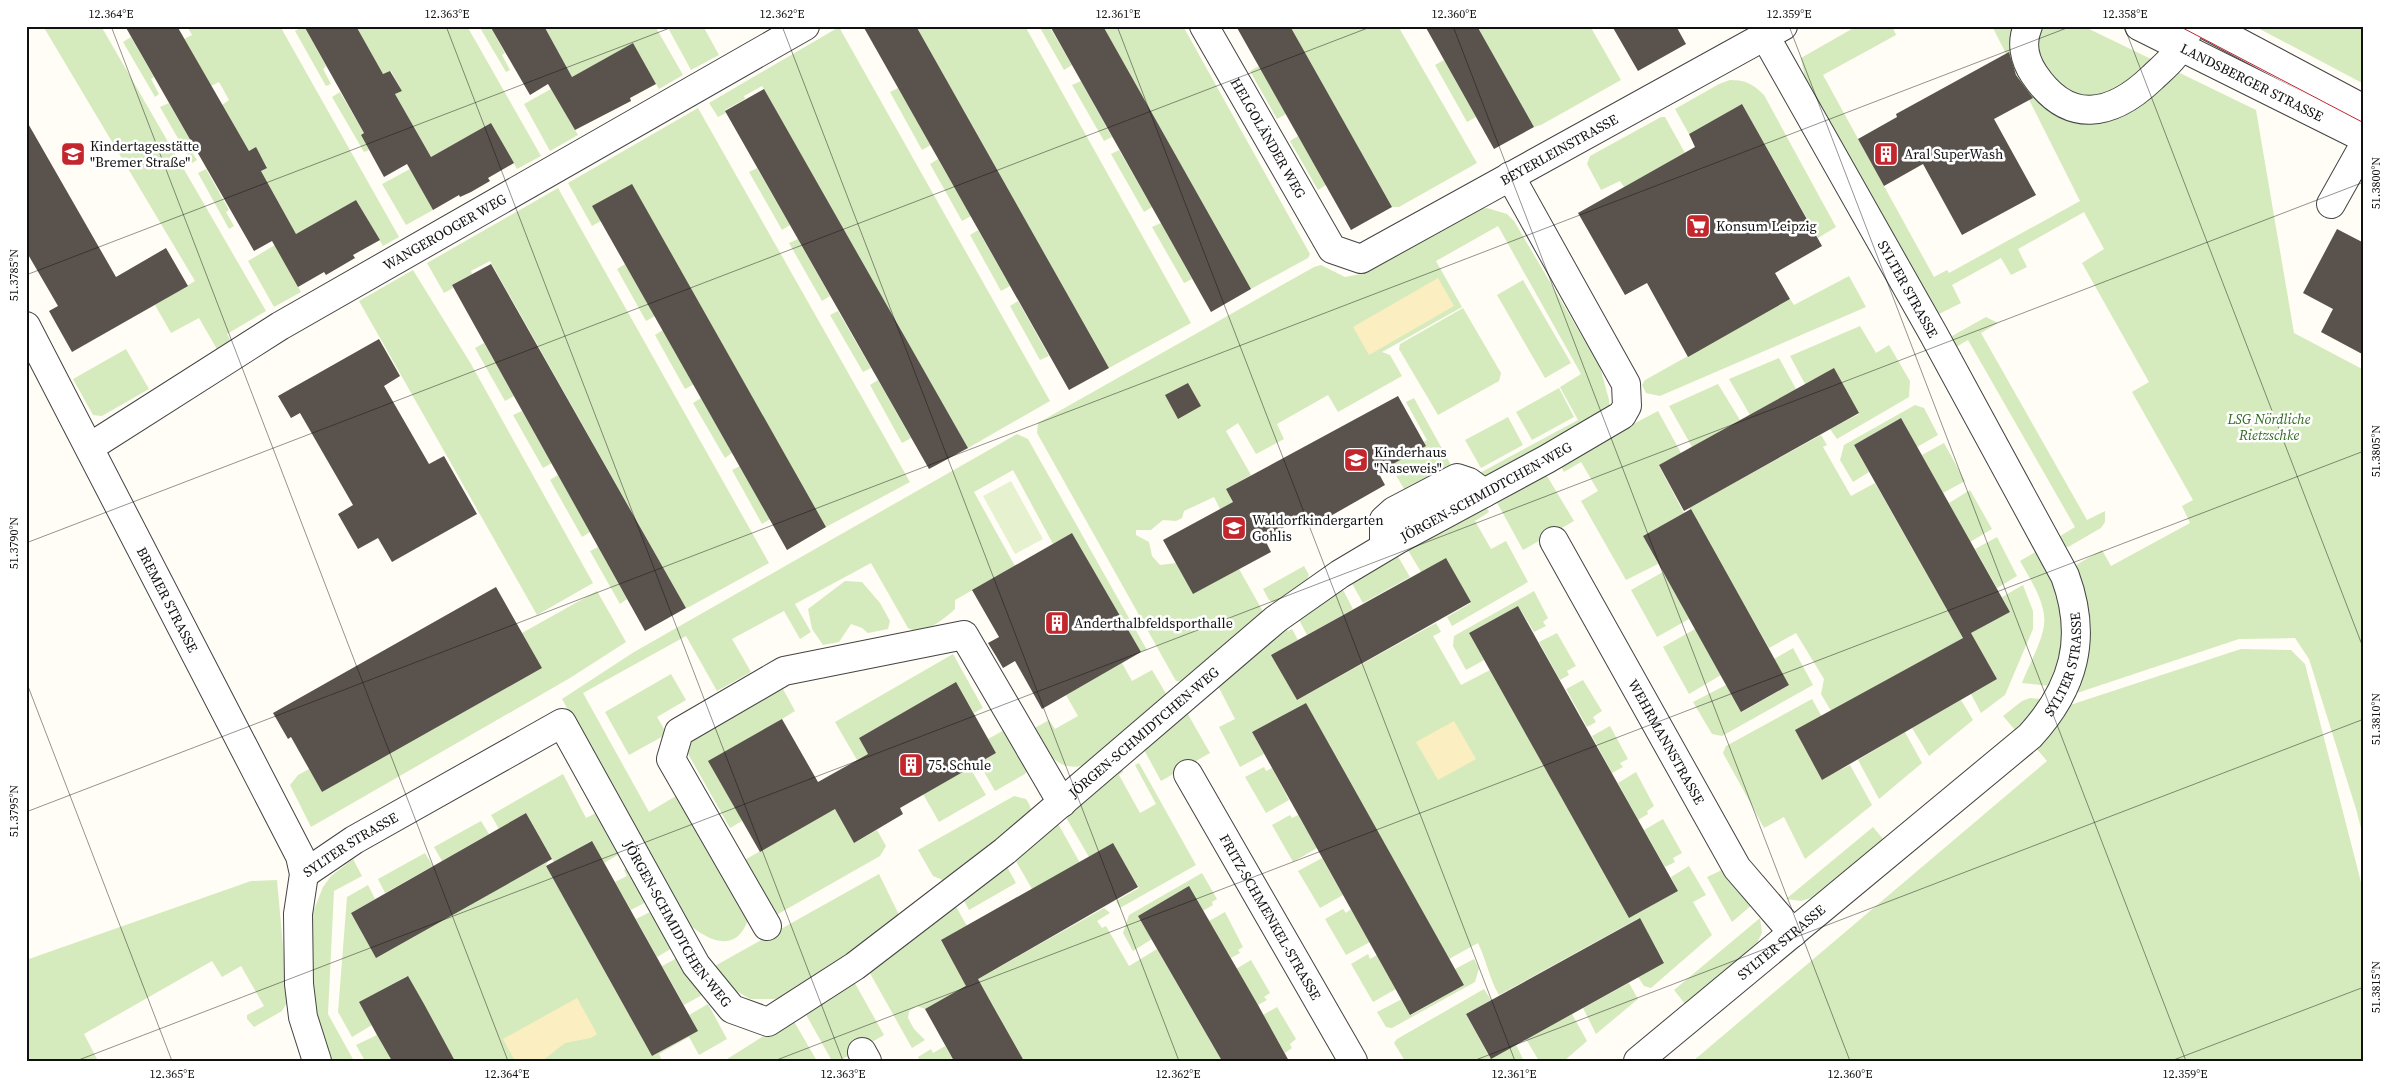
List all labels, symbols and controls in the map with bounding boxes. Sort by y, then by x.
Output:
text: 12.364°E [89,6,133,22]
text: 12.363°E [425,6,469,22]
text: 12.362°E [760,6,804,22]
text: 12.361°E [1096,6,1140,22]
text: 12.360°E [1432,6,1476,22]
text: 12.359°E [1767,6,1811,22]
text: 12.358°E [2103,6,2147,22]
street label: LANDSBERGER STRASSE [2177,38,2327,126]
street label: HELGOLÄNDER WEG [1226,74,1311,202]
street label: BEYERLEINSTRASSE [1497,109,1621,190]
place label: Kindertagesstätte "Bremer Straße" [90,136,199,172]
school or university icon: Kindertagesstätte "Bremer Straße" [60,141,86,167]
building icon: Aral SuperWash [1873,141,1899,167]
place label: Aral SuperWash [1904,144,2003,164]
text: 51.3800°N [2368,157,2384,209]
street label: WANGEROOGER WEG [379,188,511,275]
supermarket icon: Konsum Leipzig [1685,213,1711,239]
place label: Konsum Leipzig [1716,216,1817,236]
street label: SYLTER STRASSE [1873,237,1943,341]
text: 51.3785°N [6,249,22,301]
park label: LSG Nördliche Rietzschke [2227,409,2311,445]
text: 51.3805°N [2368,425,2384,477]
street label: JÖRGEN-SCHMIDTCHEN-WEG [1396,436,1576,547]
place label: Kinderhaus "Naseweis" [1374,442,1447,478]
school or university icon: Kinderhaus "Naseweis" [1343,447,1369,473]
place label: Waldorfkindergarten Gohlis [1252,510,1384,546]
school or university icon: Waldorfkindergarten Gohlis [1221,515,1247,541]
text: 51.3790°N [6,517,22,569]
street label: BREMER STRASSE [132,543,203,656]
building icon: Anderthalbfeldsporthalle [1044,610,1070,636]
street label: SYLTER STRASSE [2039,611,2086,720]
place label: Anderthalbfeldsporthalle [1074,613,1233,633]
street label: JÖRGEN-SCHMIDTCHEN-WEG [1063,662,1224,803]
street label: WEHRMANNSTRASSE [1623,675,1709,808]
text: 51.3810°N [2368,693,2384,745]
building icon: 75. Schule [898,752,924,778]
place label: 75. Schule [928,755,991,775]
text: 51.3795°N [6,785,22,837]
street label: SYLTER STRASSE [299,807,402,882]
street label: FRITZ-SCHMENKEL-STRASSE [1215,830,1326,1004]
street label: JÖRGEN-SCHMIDTCHEN-WEG [618,836,737,1012]
street label: SYLTER STRASSE [1733,900,1829,985]
text: 51.3815°N [2368,961,2384,1013]
text: 12.365°E [150,1066,194,1082]
text: 12.364°E [485,1066,529,1082]
text: 12.363°E [821,1066,865,1082]
text: 12.362°E [1156,1066,1200,1082]
text: 12.361°E [1492,1066,1536,1082]
text: 12.360°E [1828,1066,1872,1082]
text: 12.359°E [2163,1066,2207,1082]

